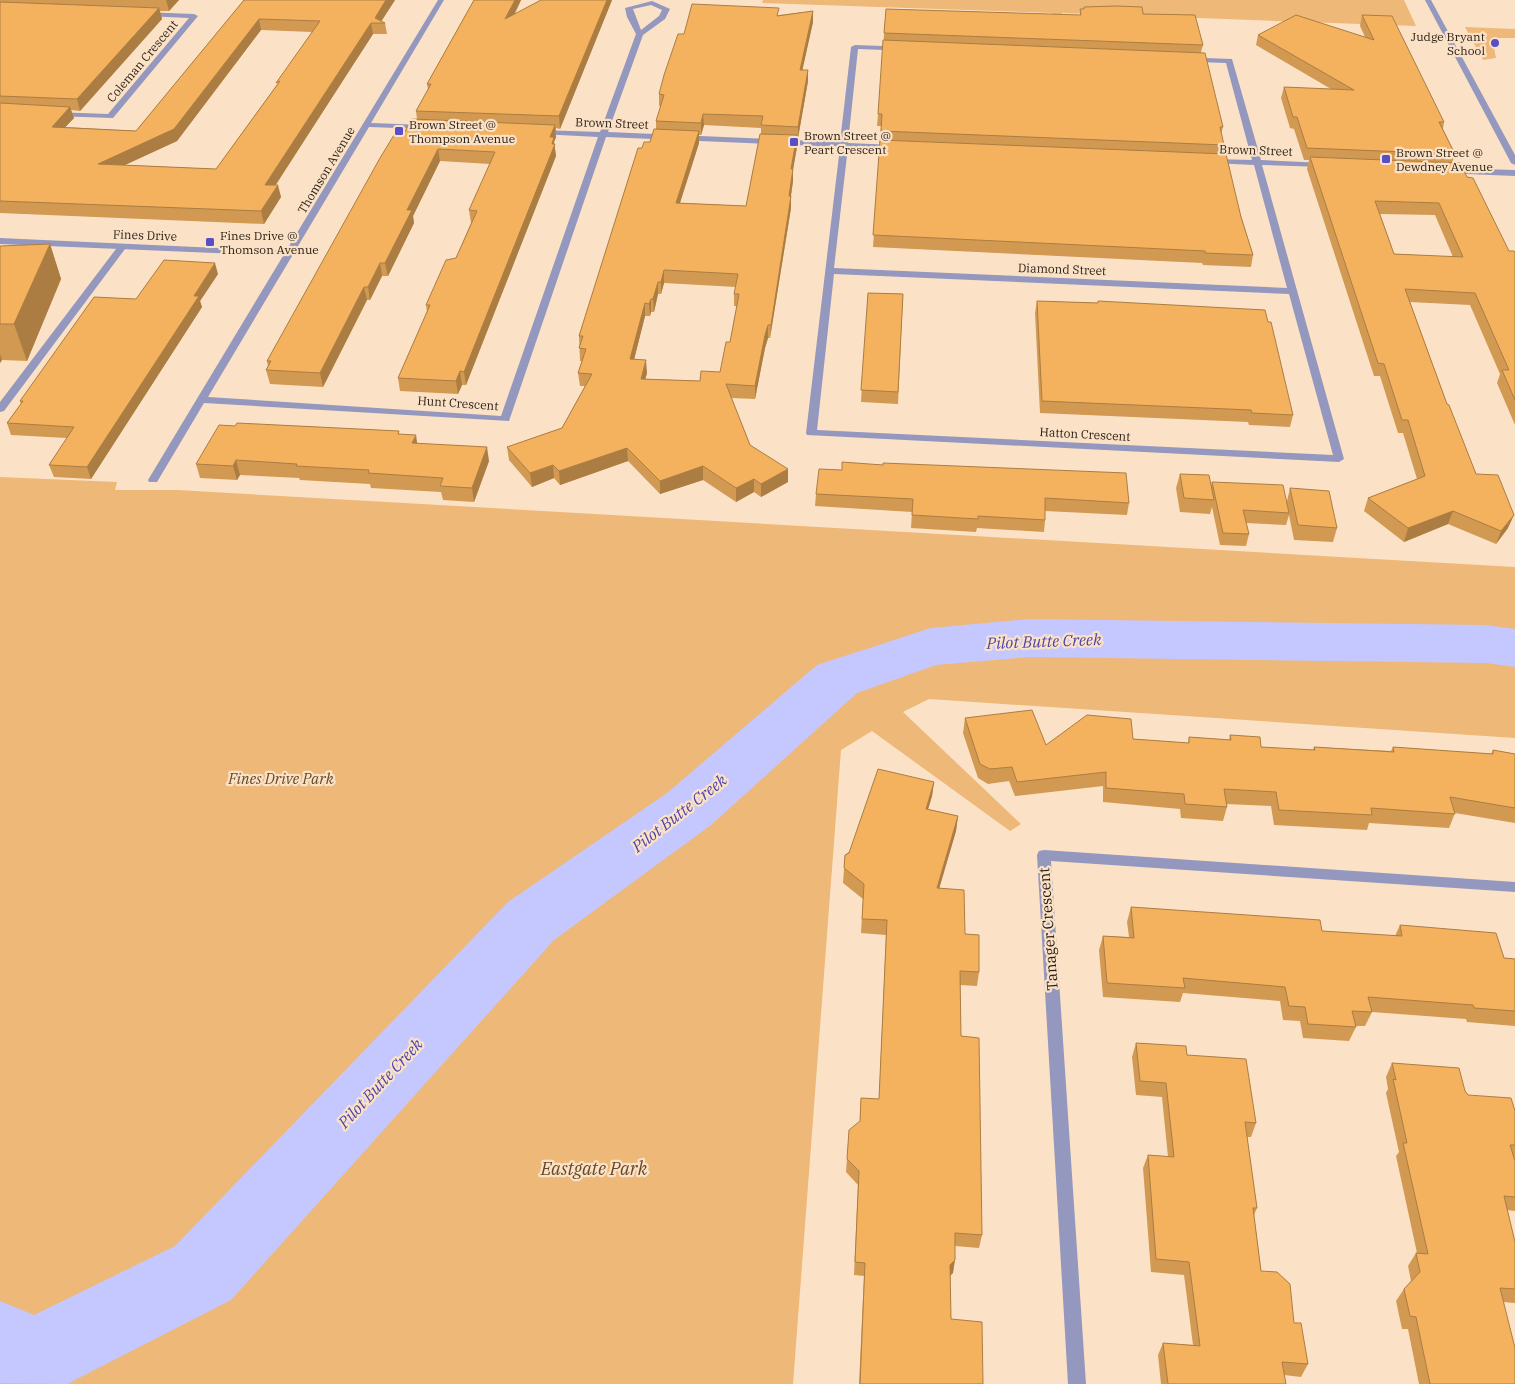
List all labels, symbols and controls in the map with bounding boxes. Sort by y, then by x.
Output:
street label: Coleman Crescent [103,17,181,105]
place label: Judge Bryant School [1411,29,1485,58]
marker: Judge Bryant School [1489,37,1501,49]
street label: Brown Street [575,114,649,132]
place label: Brown Street @ Thompson Avenue [409,117,515,146]
street label: Thomson Avenue [294,124,358,216]
marker: Brown Street @ Thompson Avenue [393,125,405,137]
place label: Brown Street @ Peart Crescent [804,128,891,157]
marker: Brown Street @ Peart Crescent [788,136,800,148]
street label: Brown Street [1219,141,1293,159]
place label: Brown Street @ Dewdney Avenue [1396,145,1493,174]
marker: Brown Street @ Dewdney Avenue [1380,153,1392,165]
street label: Fines Drive [113,226,177,244]
place label: Fines Drive @ Thomson Avenue [220,228,319,257]
marker: Fines Drive @ Thomson Avenue [204,236,216,248]
street label: Diamond Street [1018,260,1106,278]
street label: Hunt Crescent [417,393,499,413]
street label: Hatton Crescent [1039,424,1131,444]
water label: Pilot Butte Creek [985,629,1102,653]
park label: Fines Drive Park [227,769,334,788]
water label: Pilot Butte Creek [627,769,731,857]
street label: Tanager Crescent [1034,867,1062,991]
water label: Pilot Butte Creek [333,1034,427,1133]
park label: Eastgate Park [540,1157,648,1180]

